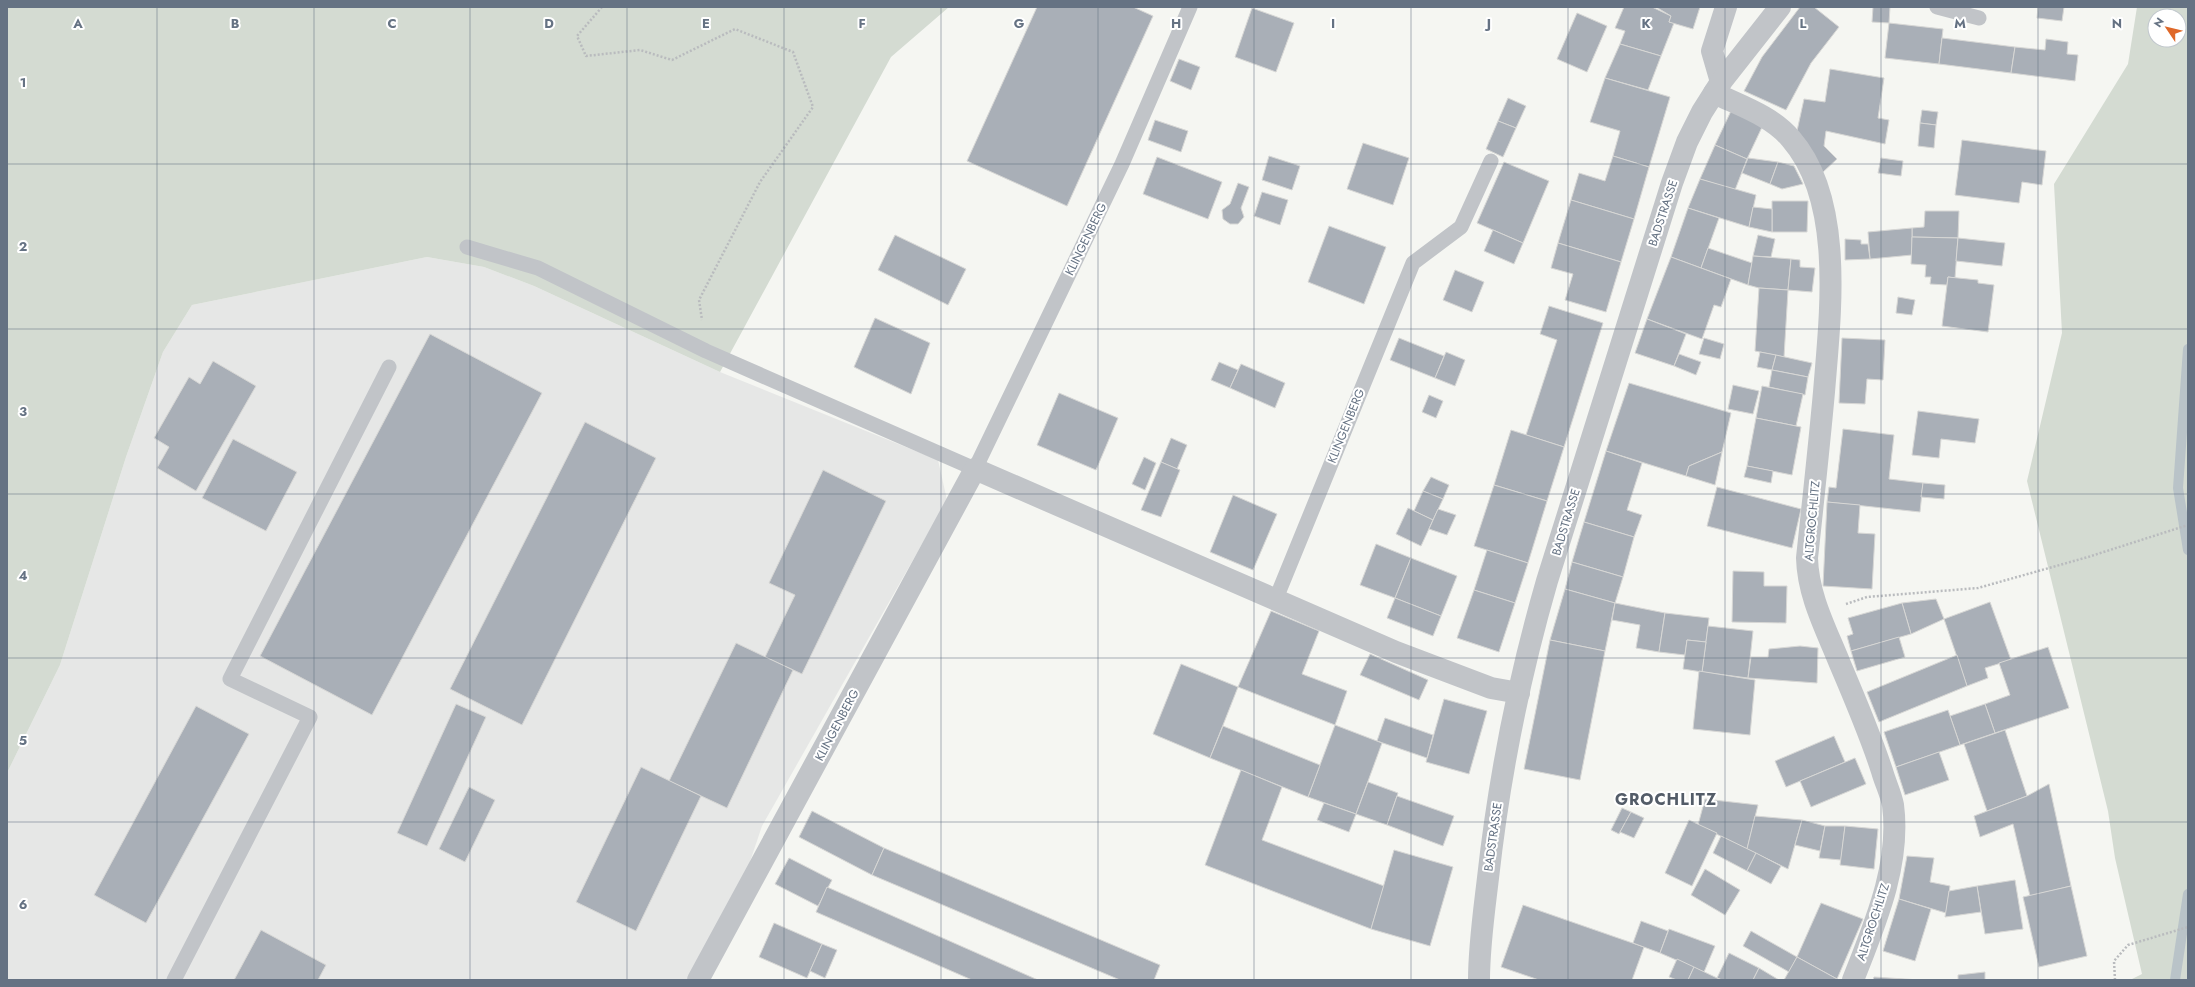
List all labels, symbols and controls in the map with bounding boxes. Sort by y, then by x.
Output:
north arrow [2147,8,2187,48]
text: A [72,14,83,33]
text: B [231,14,240,33]
text: C [387,14,397,33]
text: D [544,14,554,33]
text: E [702,14,710,33]
text: F [858,14,866,33]
text: G [1014,14,1025,33]
text: H [1171,14,1181,33]
text: I [1331,14,1335,33]
text: J [1484,14,1491,33]
text: K [1641,14,1651,33]
text: L [1800,14,1807,33]
text: M [1954,14,1966,33]
text: N [2112,14,2122,33]
text: N [2150,14,2168,30]
text: 1 [20,73,26,92]
street label: BADSTRASSE [1644,177,1682,249]
street label: KLINGENBERG [1061,200,1111,278]
text: 2 [19,237,27,256]
street label: KLINGENBERG [1323,386,1369,466]
text: 3 [19,402,27,421]
street label: ALTGROCHLITZ [1800,480,1825,562]
street label: BADSTRASSE [1547,486,1585,558]
text: 4 [18,566,28,585]
street label: KLINGENBERG [811,686,863,764]
text: 5 [19,731,27,750]
district label: GROCHLITZ [1615,788,1717,811]
street label: BADSTRASSE [1479,802,1507,872]
street label: ALTGROCHLITZ [1852,880,1894,963]
text: 6 [19,895,28,914]

